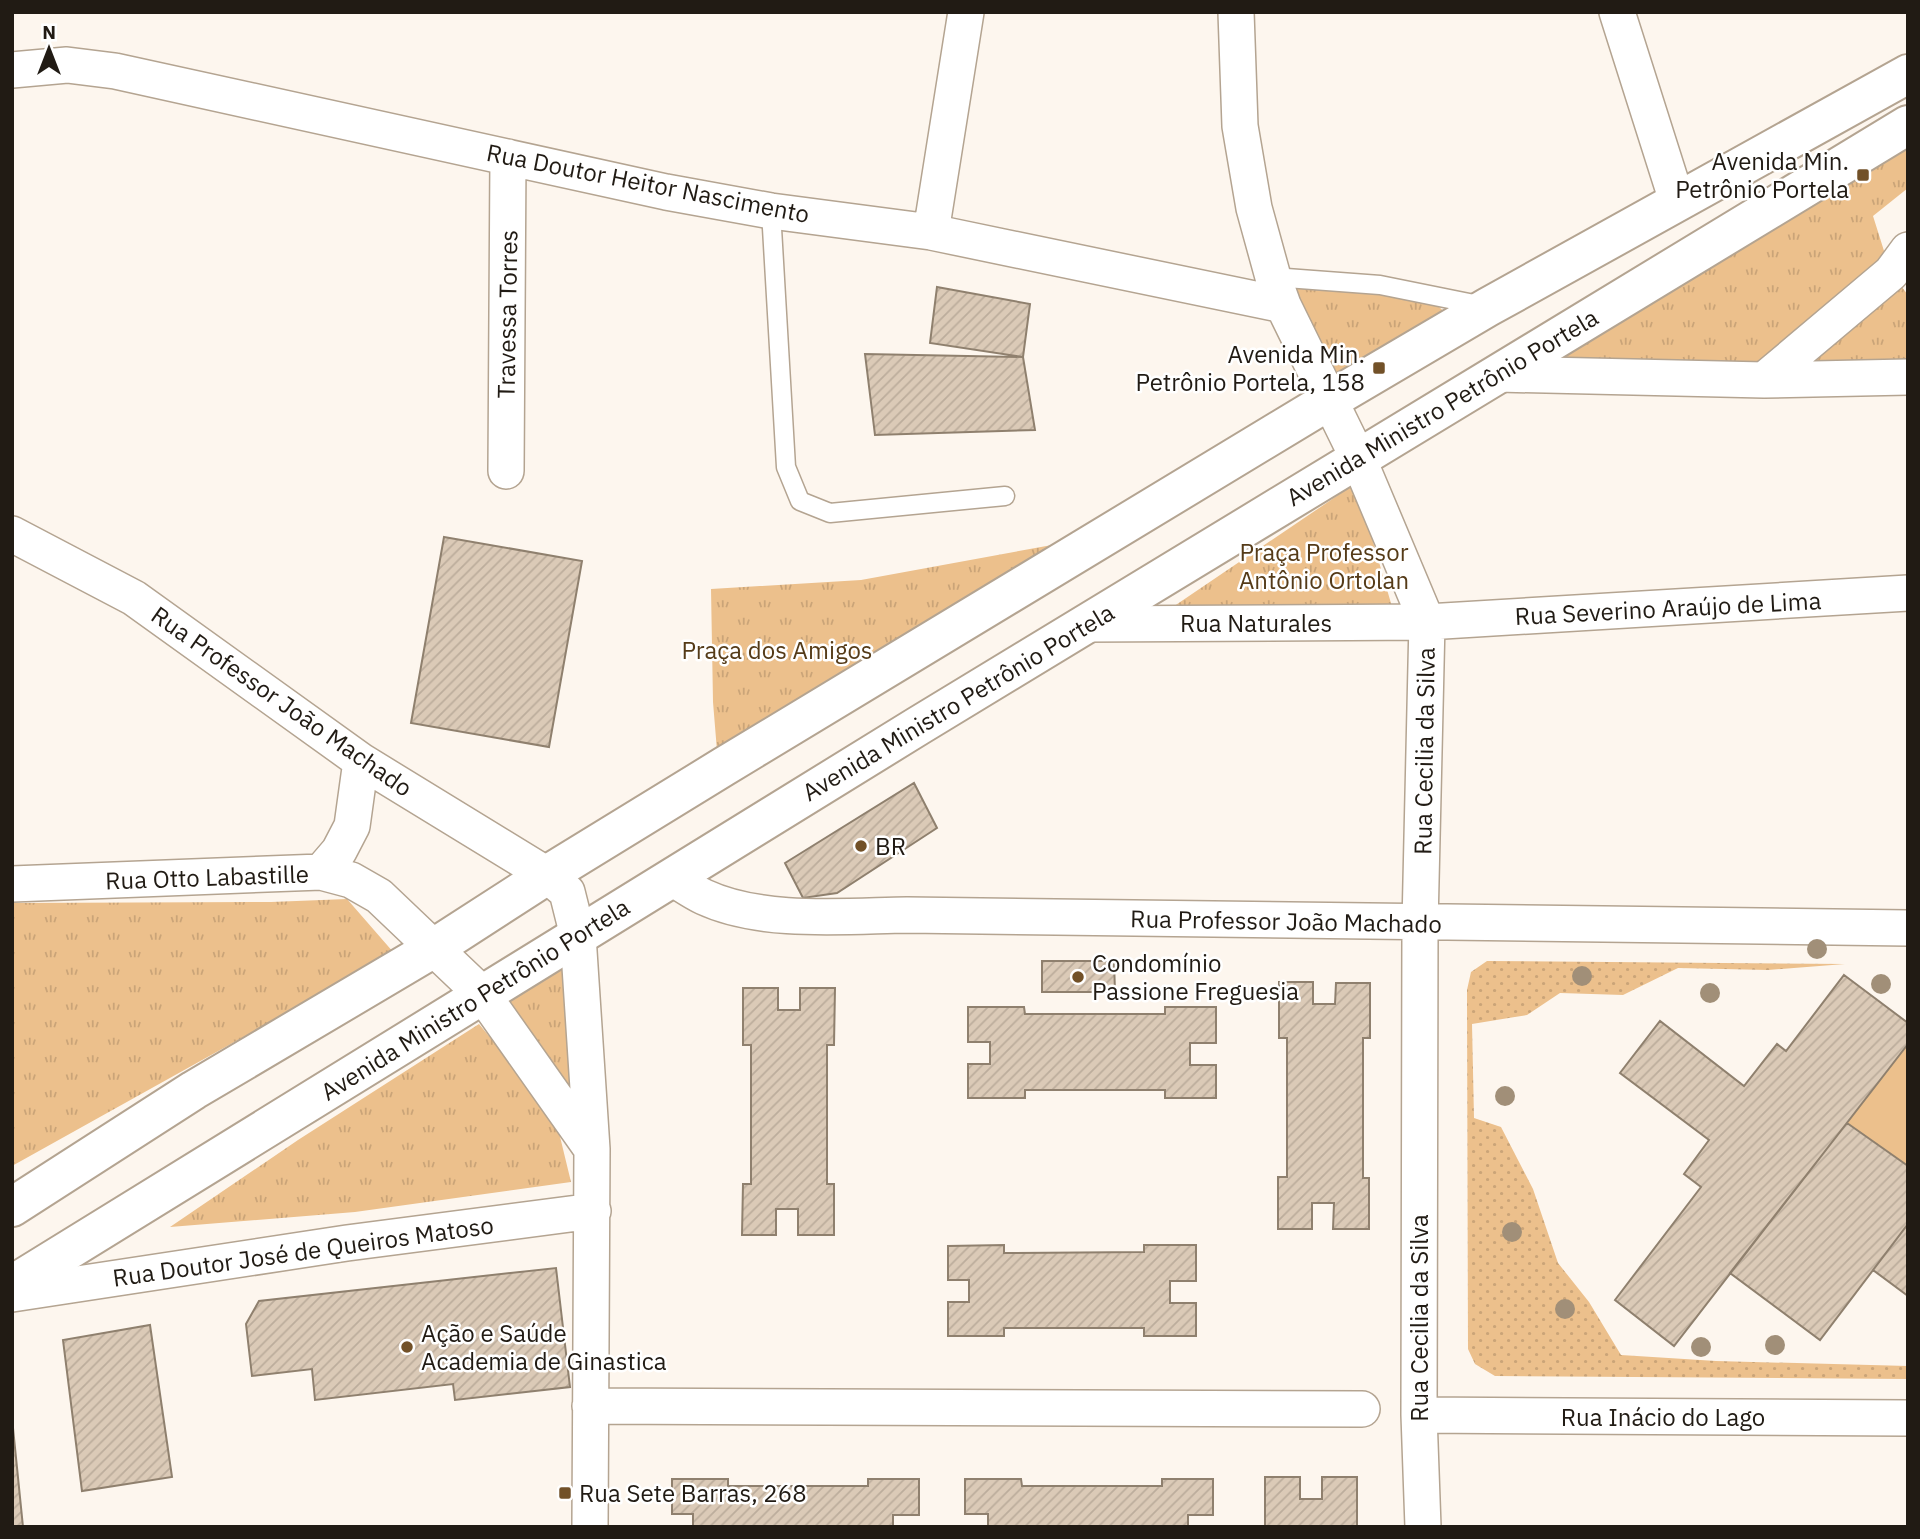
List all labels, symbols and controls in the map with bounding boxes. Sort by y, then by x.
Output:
north arrow [14,14,84,84]
text: N [42,20,56,44]
street label: Rua Doutor Heitor Nascimento [484,136,812,230]
place label: Avenida Min. Petrônio Portela [1675,145,1849,205]
marker: Avenida Min. Petrônio Portela [1855,167,1871,183]
street label: Travessa Torres [490,229,524,399]
street label: Avenida Ministro Petrônio Portela [1280,301,1604,513]
place label: Avenida Min. Petrônio Portela, 158 [1136,338,1365,398]
marker: Avenida Min. Petrônio Portela, 158 [1371,360,1387,376]
park label: Praça Professor Antônio Ortolan [1239,536,1409,596]
street label: Rua Severino Araújo de Lima [1514,584,1822,632]
street label: Avenida Ministro Petrônio Portela [796,596,1120,808]
street label: Rua Professor João Machado [145,599,419,803]
street label: Rua Naturales [1180,607,1332,639]
park label: Praça dos Amigos [681,634,873,666]
street label: Rua Cecilia da Silva [1406,647,1442,855]
place label: BR [875,830,906,862]
marker: BR [853,838,869,854]
street label: Rua Otto Labastille [105,857,309,897]
street label: Avenida Ministro Petrônio Portela [315,890,636,1108]
street label: Rua Professor João Machado [1130,902,1442,940]
place label: Condomínio Passione Freguesia [1092,947,1299,1007]
marker: Condomínio Passione Freguesia [1070,969,1086,985]
street label: Rua Doutor José de Queiros Matoso [110,1208,496,1294]
street label: Rua Cecilia da Silva [1403,1214,1435,1422]
place label: Ação e Saúde Academia de Ginastica [421,1317,667,1377]
marker: Ação e Saúde Academia de Ginastica [399,1339,415,1355]
street label: Rua Inácio do Lago [1561,1401,1765,1433]
place label: Rua Sete Barras, 268 [579,1477,807,1509]
marker: Rua Sete Barras, 268 [557,1485,573,1501]

